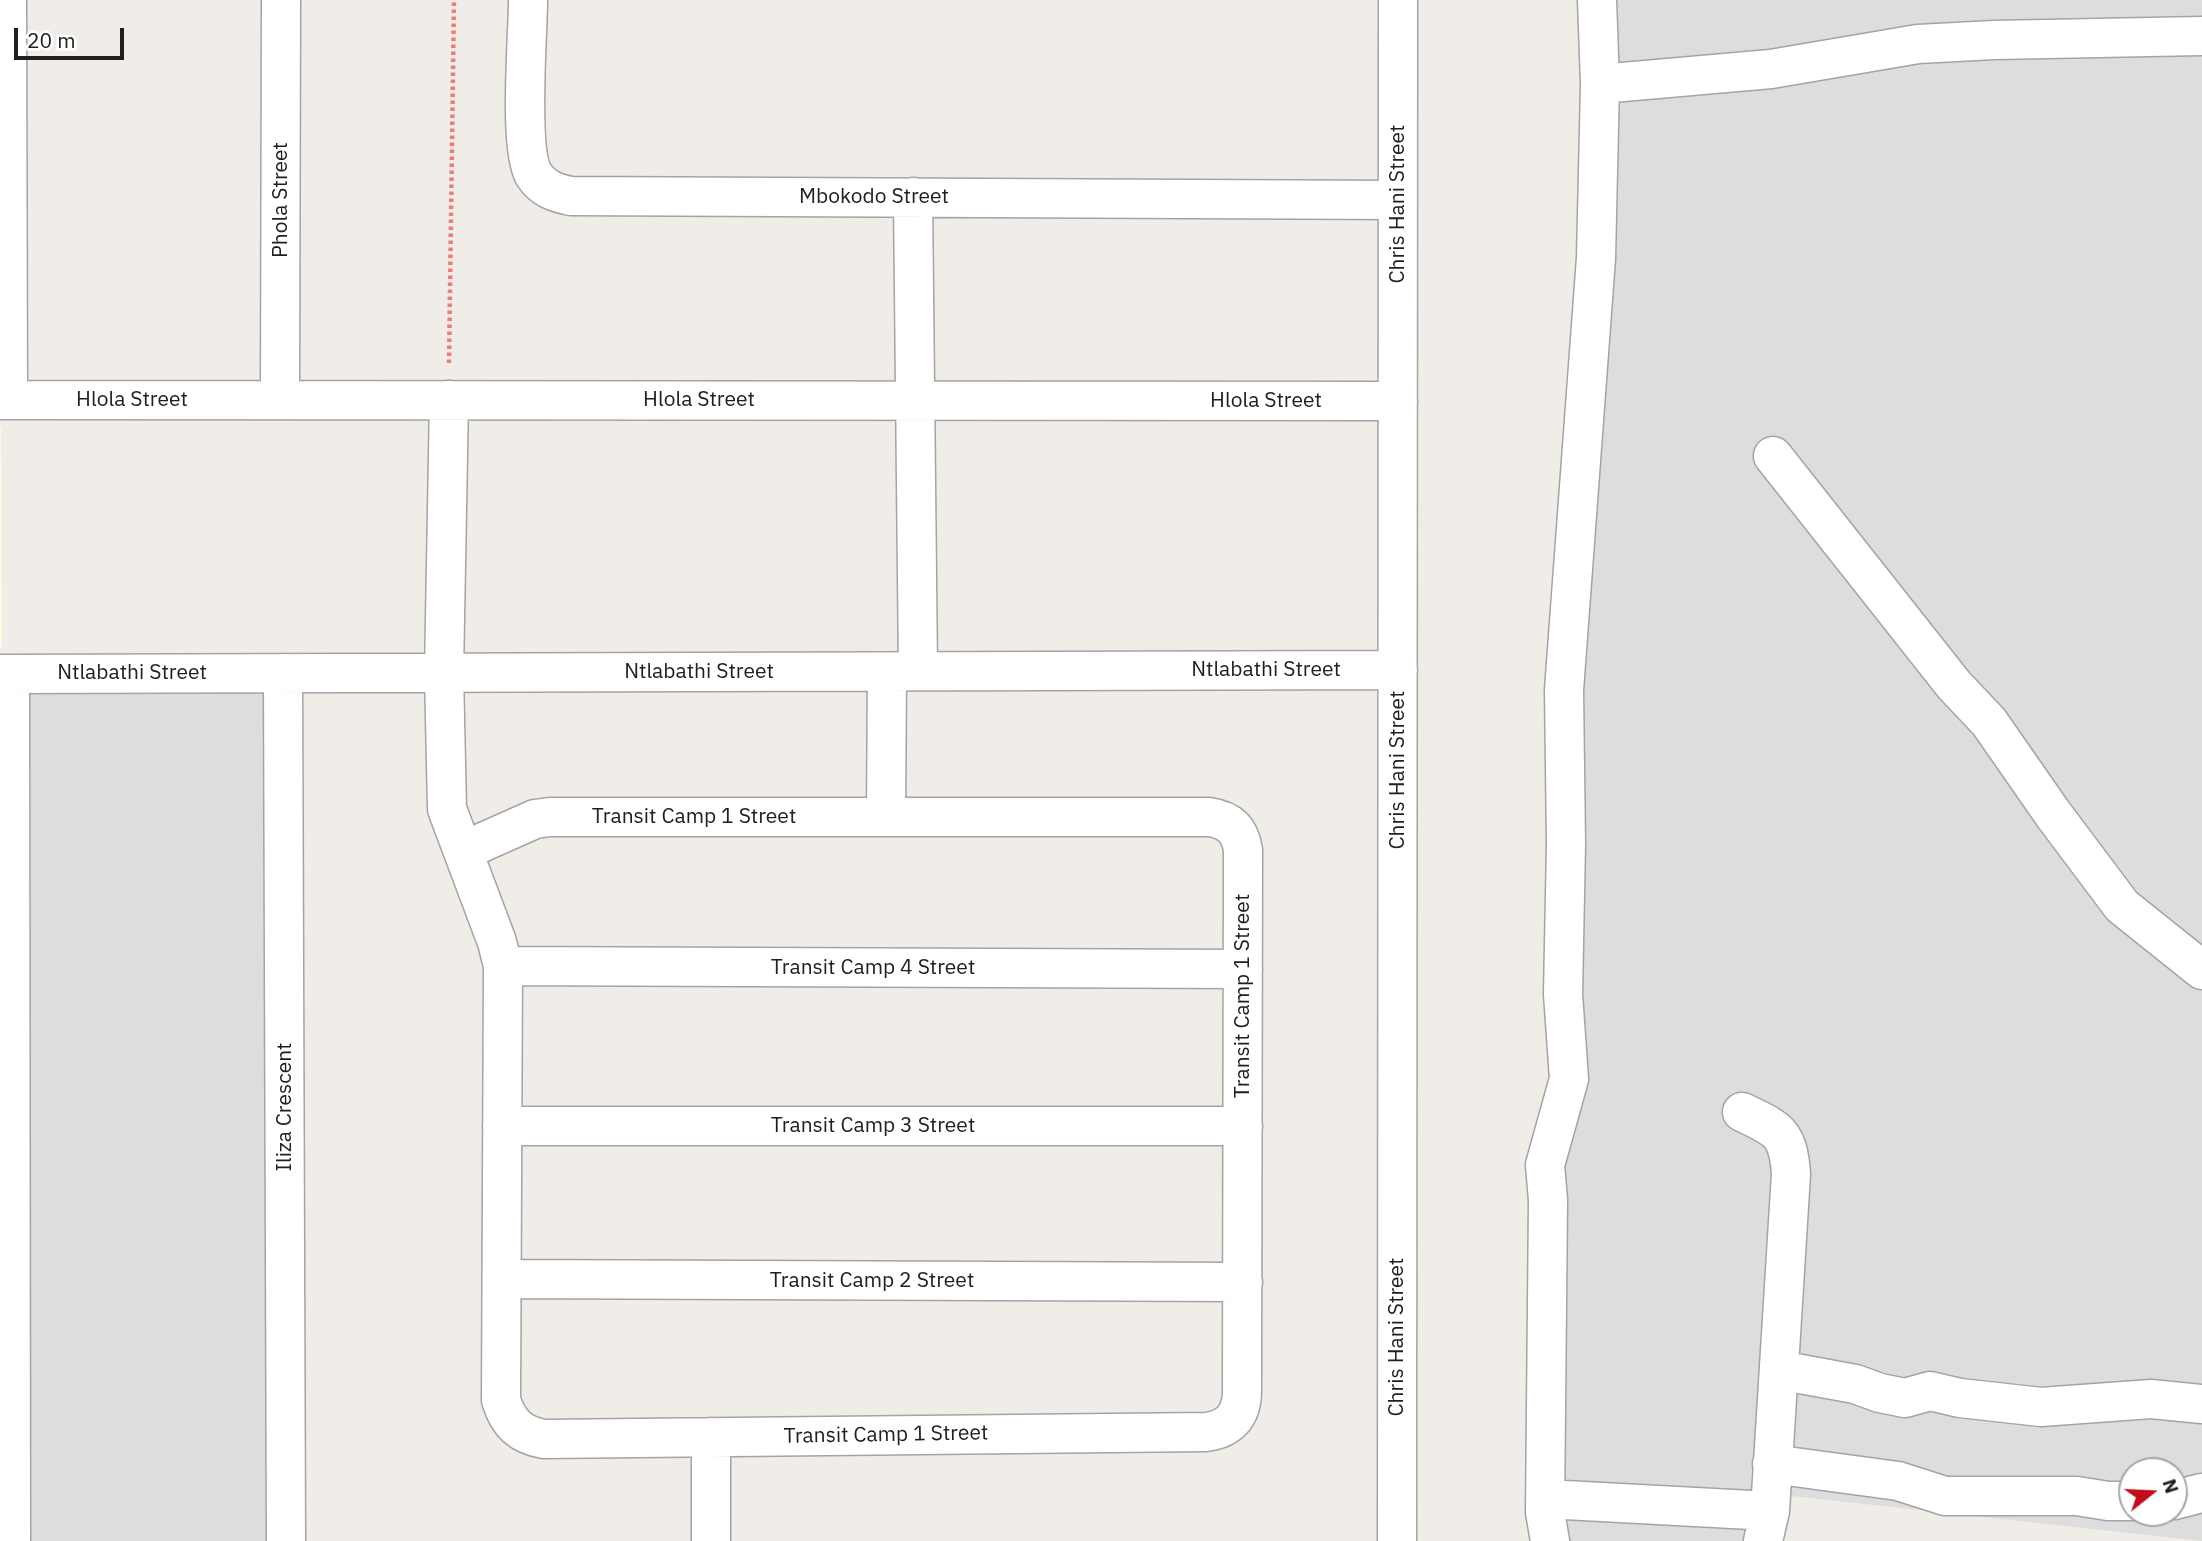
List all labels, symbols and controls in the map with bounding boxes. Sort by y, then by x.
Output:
scale bar [18,14,128,58]
text: 20 m [27,26,76,54]
street label: Chris Hani Street [1385,125,1411,283]
street label: Phola Street [268,142,294,258]
street label: Mbokodo Street [799,184,949,210]
street label: Hlola Street [76,387,188,413]
street label: Hlola Street [643,387,755,413]
street label: Hlola Street [1210,388,1322,414]
street label: Ntlabathi Street [1191,657,1341,683]
street label: Ntlabathi Street [624,659,774,685]
street label: Ntlabathi Street [57,660,207,686]
street label: Chris Hani Street [1385,691,1411,849]
street label: Transit Camp 1 Street [592,804,796,830]
street label: Transit Camp 1 Street [1230,894,1256,1098]
street label: Transit Camp 4 Street [771,955,975,981]
street label: Iliza Crescent [272,1043,298,1171]
street label: Transit Camp 3 Street [771,1113,975,1139]
street label: Chris Hani Street [1384,1258,1410,1416]
street label: Transit Camp 2 Street [770,1268,974,1294]
street label: Transit Camp 1 Street [784,1421,988,1449]
north arrow [2118,1457,2188,1527]
text: N [2158,1476,2185,1496]

